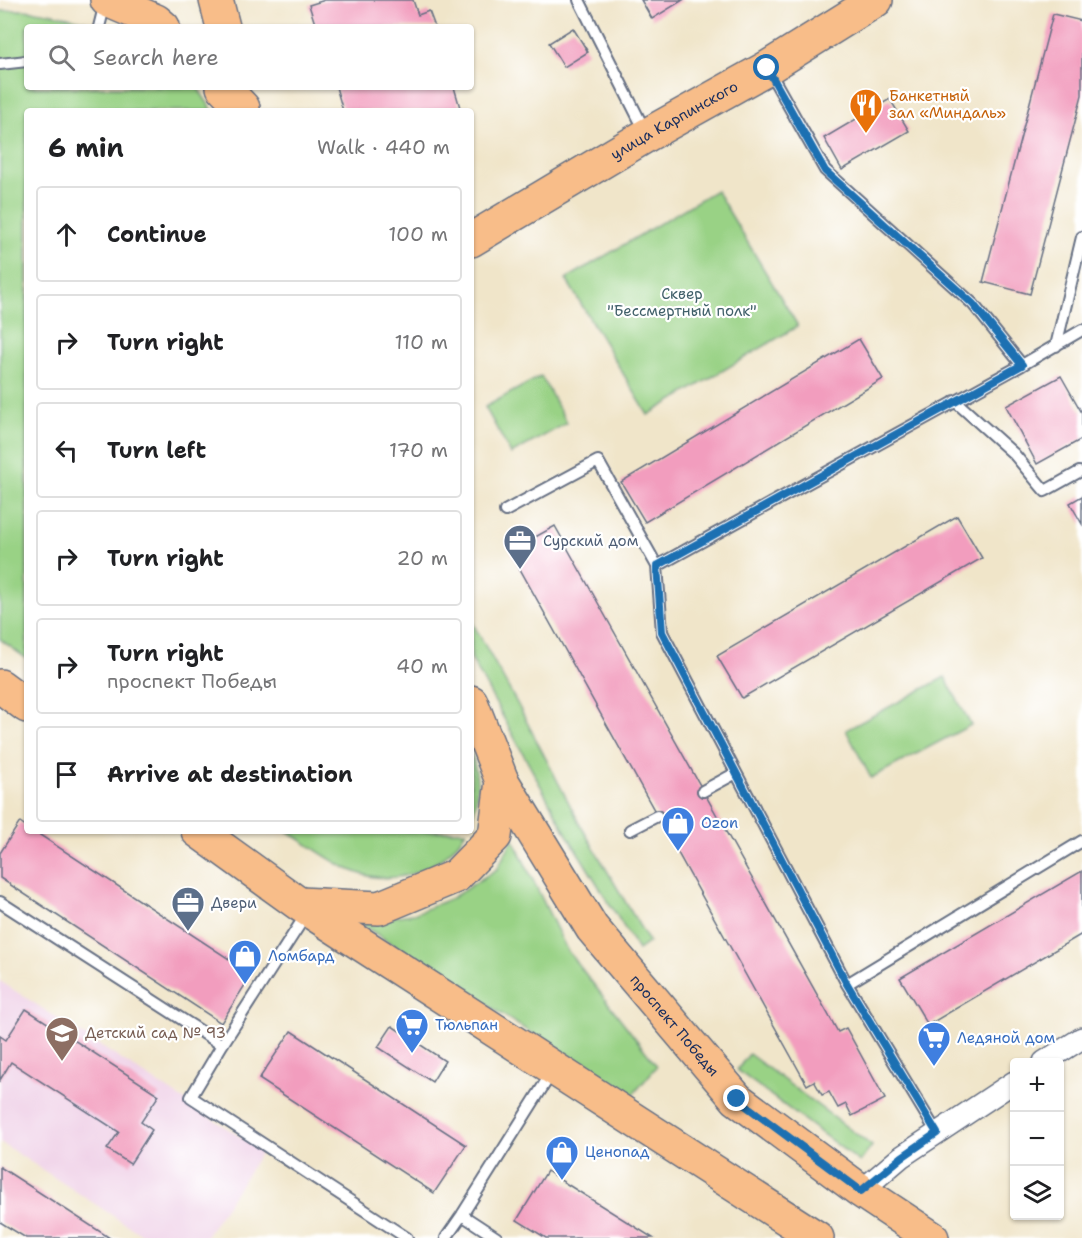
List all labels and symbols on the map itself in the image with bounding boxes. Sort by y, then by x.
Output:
route start [753,54,779,80]
street label: улица Карпинского [607,76,742,164]
place label: Банкетный зал «Миндаль» [889,86,1006,123]
restaurant icon: Банкетный зал «Миндаль» [848,87,884,134]
park label: Сквер "Бессмертный полк" [607,284,757,321]
office icon: Сурский дом [502,523,538,570]
place label: Сурский дом [543,531,639,551]
shop icon: Ozon [660,805,696,852]
place label: Ozon [701,813,738,833]
office icon: Двери [170,885,206,932]
place label: Двери [211,893,257,913]
shop icon: Ломбард [227,938,263,985]
place label: Ломбард [268,946,335,966]
street label: проспект Победы [626,970,723,1080]
supermarket icon: Тюльпан [394,1007,430,1054]
school or university icon: Детский сад № 93 [44,1015,80,1062]
place label: Тюльпан [435,1015,498,1035]
supermarket icon: Ледяной дом [916,1020,952,1067]
place label: Детский сад № 93 [85,1023,226,1043]
place label: Ледяной дом [957,1028,1055,1048]
route end [723,1085,749,1111]
shop icon: Ценопад [544,1134,580,1181]
place label: Ценопад [585,1142,650,1162]

